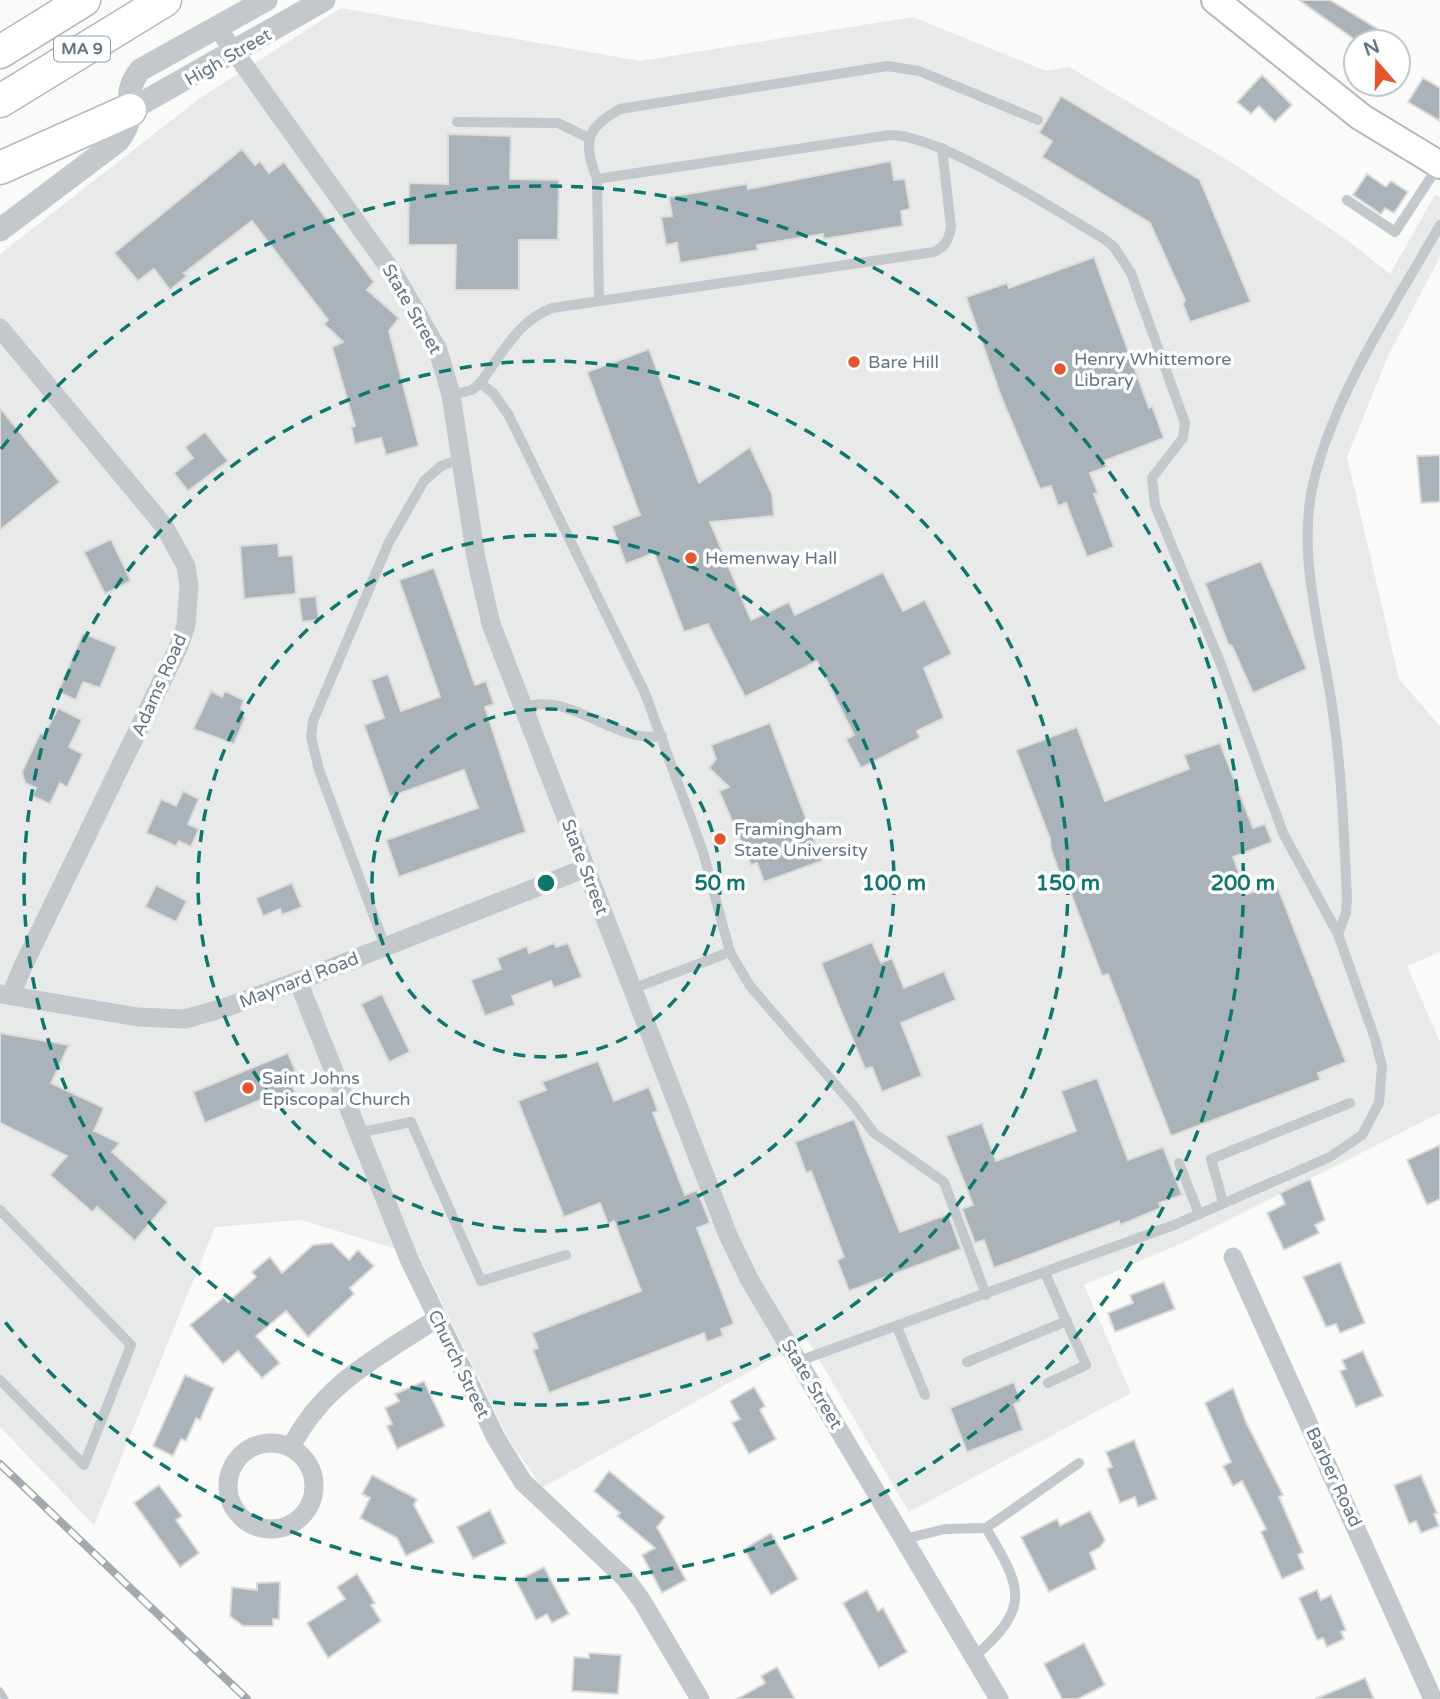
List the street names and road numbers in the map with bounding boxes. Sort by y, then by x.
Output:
street label: High Street [181,23,275,91]
road number: MA 9 [54,36,110,61]
street label: State Street [377,260,447,358]
street label: Adams Road [127,630,191,740]
street label: State Street [557,816,613,918]
street label: Maynard Road [236,947,362,1013]
street label: Church Street [423,1306,495,1422]
street label: State Street [777,1335,847,1433]
street label: Barber Road [1301,1423,1367,1531]

